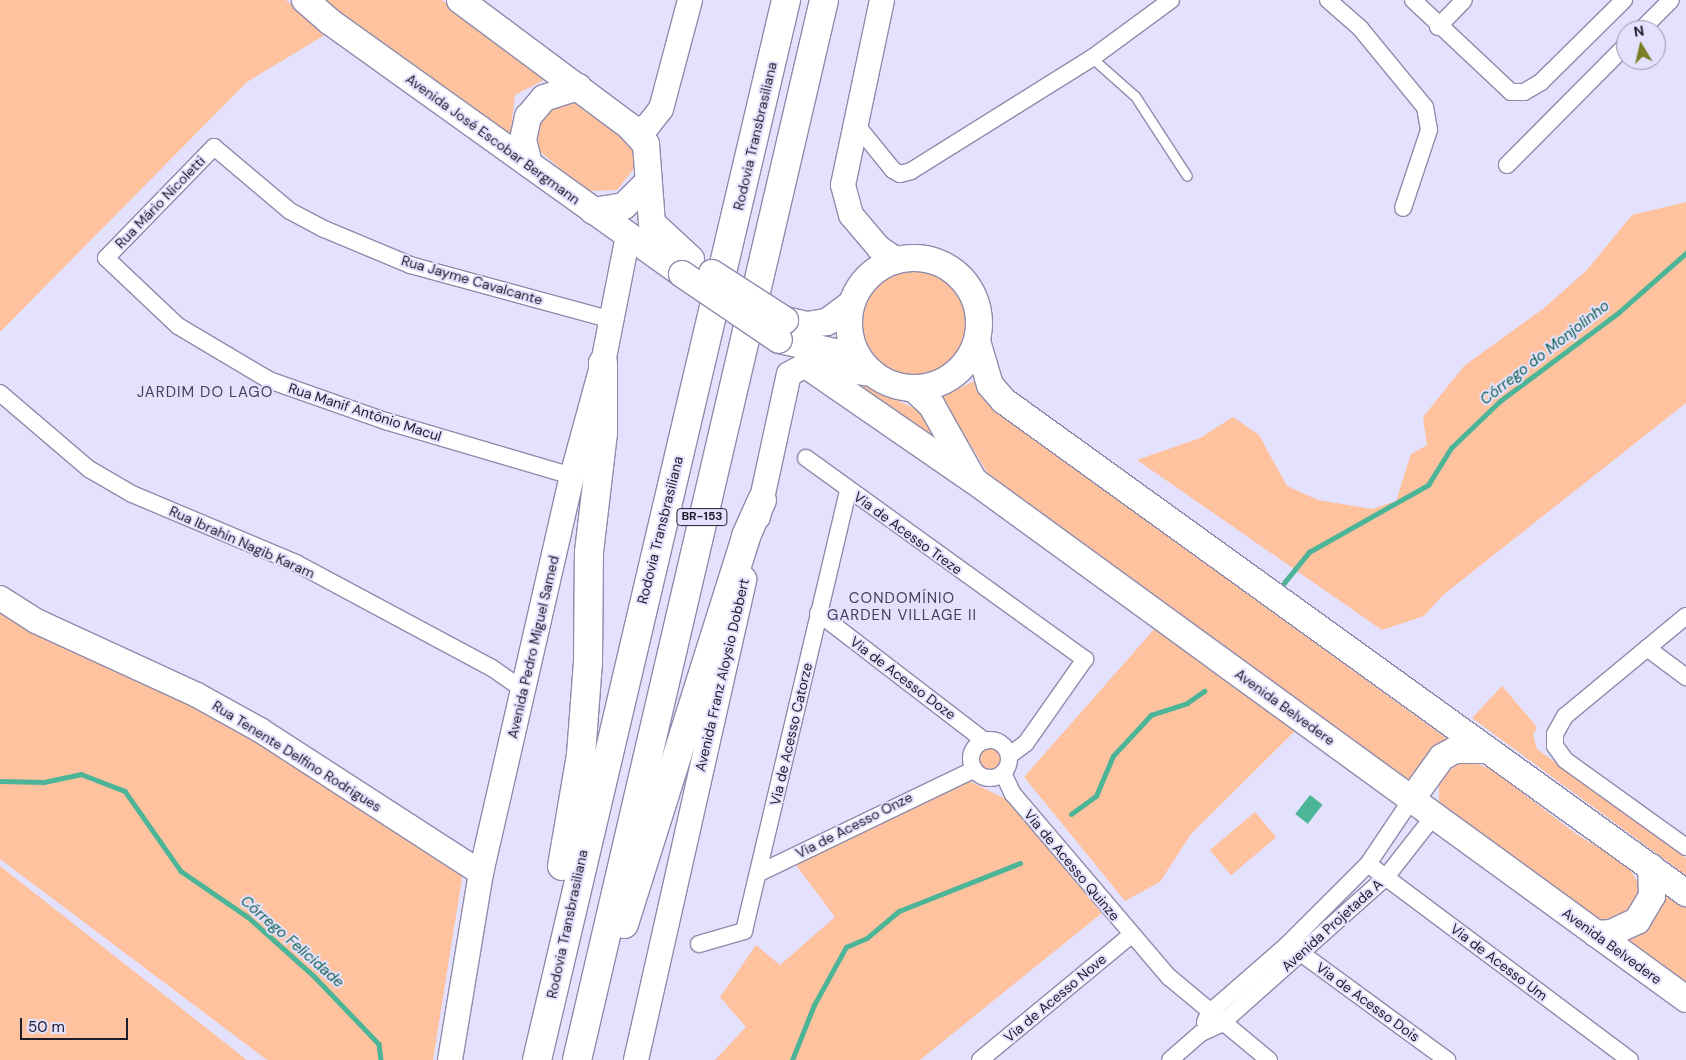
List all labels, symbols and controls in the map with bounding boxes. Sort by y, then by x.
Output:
north arrow [1616,20,1666,70]
text: N [1632,21,1645,41]
street label: Rodovia Transbrasiliana [730,60,780,212]
street label: Avenida José Escobar Bergmann [403,70,583,208]
street label: Rua Mário Nicoletti [112,152,208,252]
street label: Rua Jayme Cavalcante [399,252,545,308]
water label: Córrego do Monjolinho [1477,297,1613,409]
street label: Rua Manif Antônio Macul [286,379,444,445]
district label: JARDIM DO LAGO [135,384,275,402]
street label: Rodovia Transbrasiliana [634,454,686,606]
street label: Via de Acesso Treze [851,488,965,578]
street label: Rua Ibrahin Nagib Karam [167,502,317,582]
road number: BR-153 [676,508,728,526]
street label: Avenida Pedro Miguel Samed [504,554,562,740]
street label: Avenida Franz Aloysio Dobbert [692,577,752,773]
district label: CONDOMÍNIO GARDEN VILLAGE II [825,589,979,624]
street label: Via de Acesso Doze [847,633,959,723]
street label: Via de Acesso Catorze [766,661,816,807]
street label: Avenida Belvedere [1232,665,1338,749]
street label: Rua Tenente Delfino Rodrigues [209,697,385,815]
street label: Via de Acesso Onze [793,788,915,862]
street label: Via de Acesso Quinze [1021,806,1123,924]
street label: Rodovia Transbrasiliana [543,848,591,1000]
street label: Avenida Projetada A [1278,875,1386,975]
water label: Córrego Felicidade [237,892,347,992]
street label: Avenida Belvedere [1559,904,1665,988]
street label: Via de Acesso Um [1447,920,1551,1004]
street label: Via de Acesso Nove [1001,950,1109,1046]
street label: Via de Acesso Dois [1313,959,1423,1045]
scale bar [22,1008,130,1040]
text: 50 m [28,1017,65,1037]

